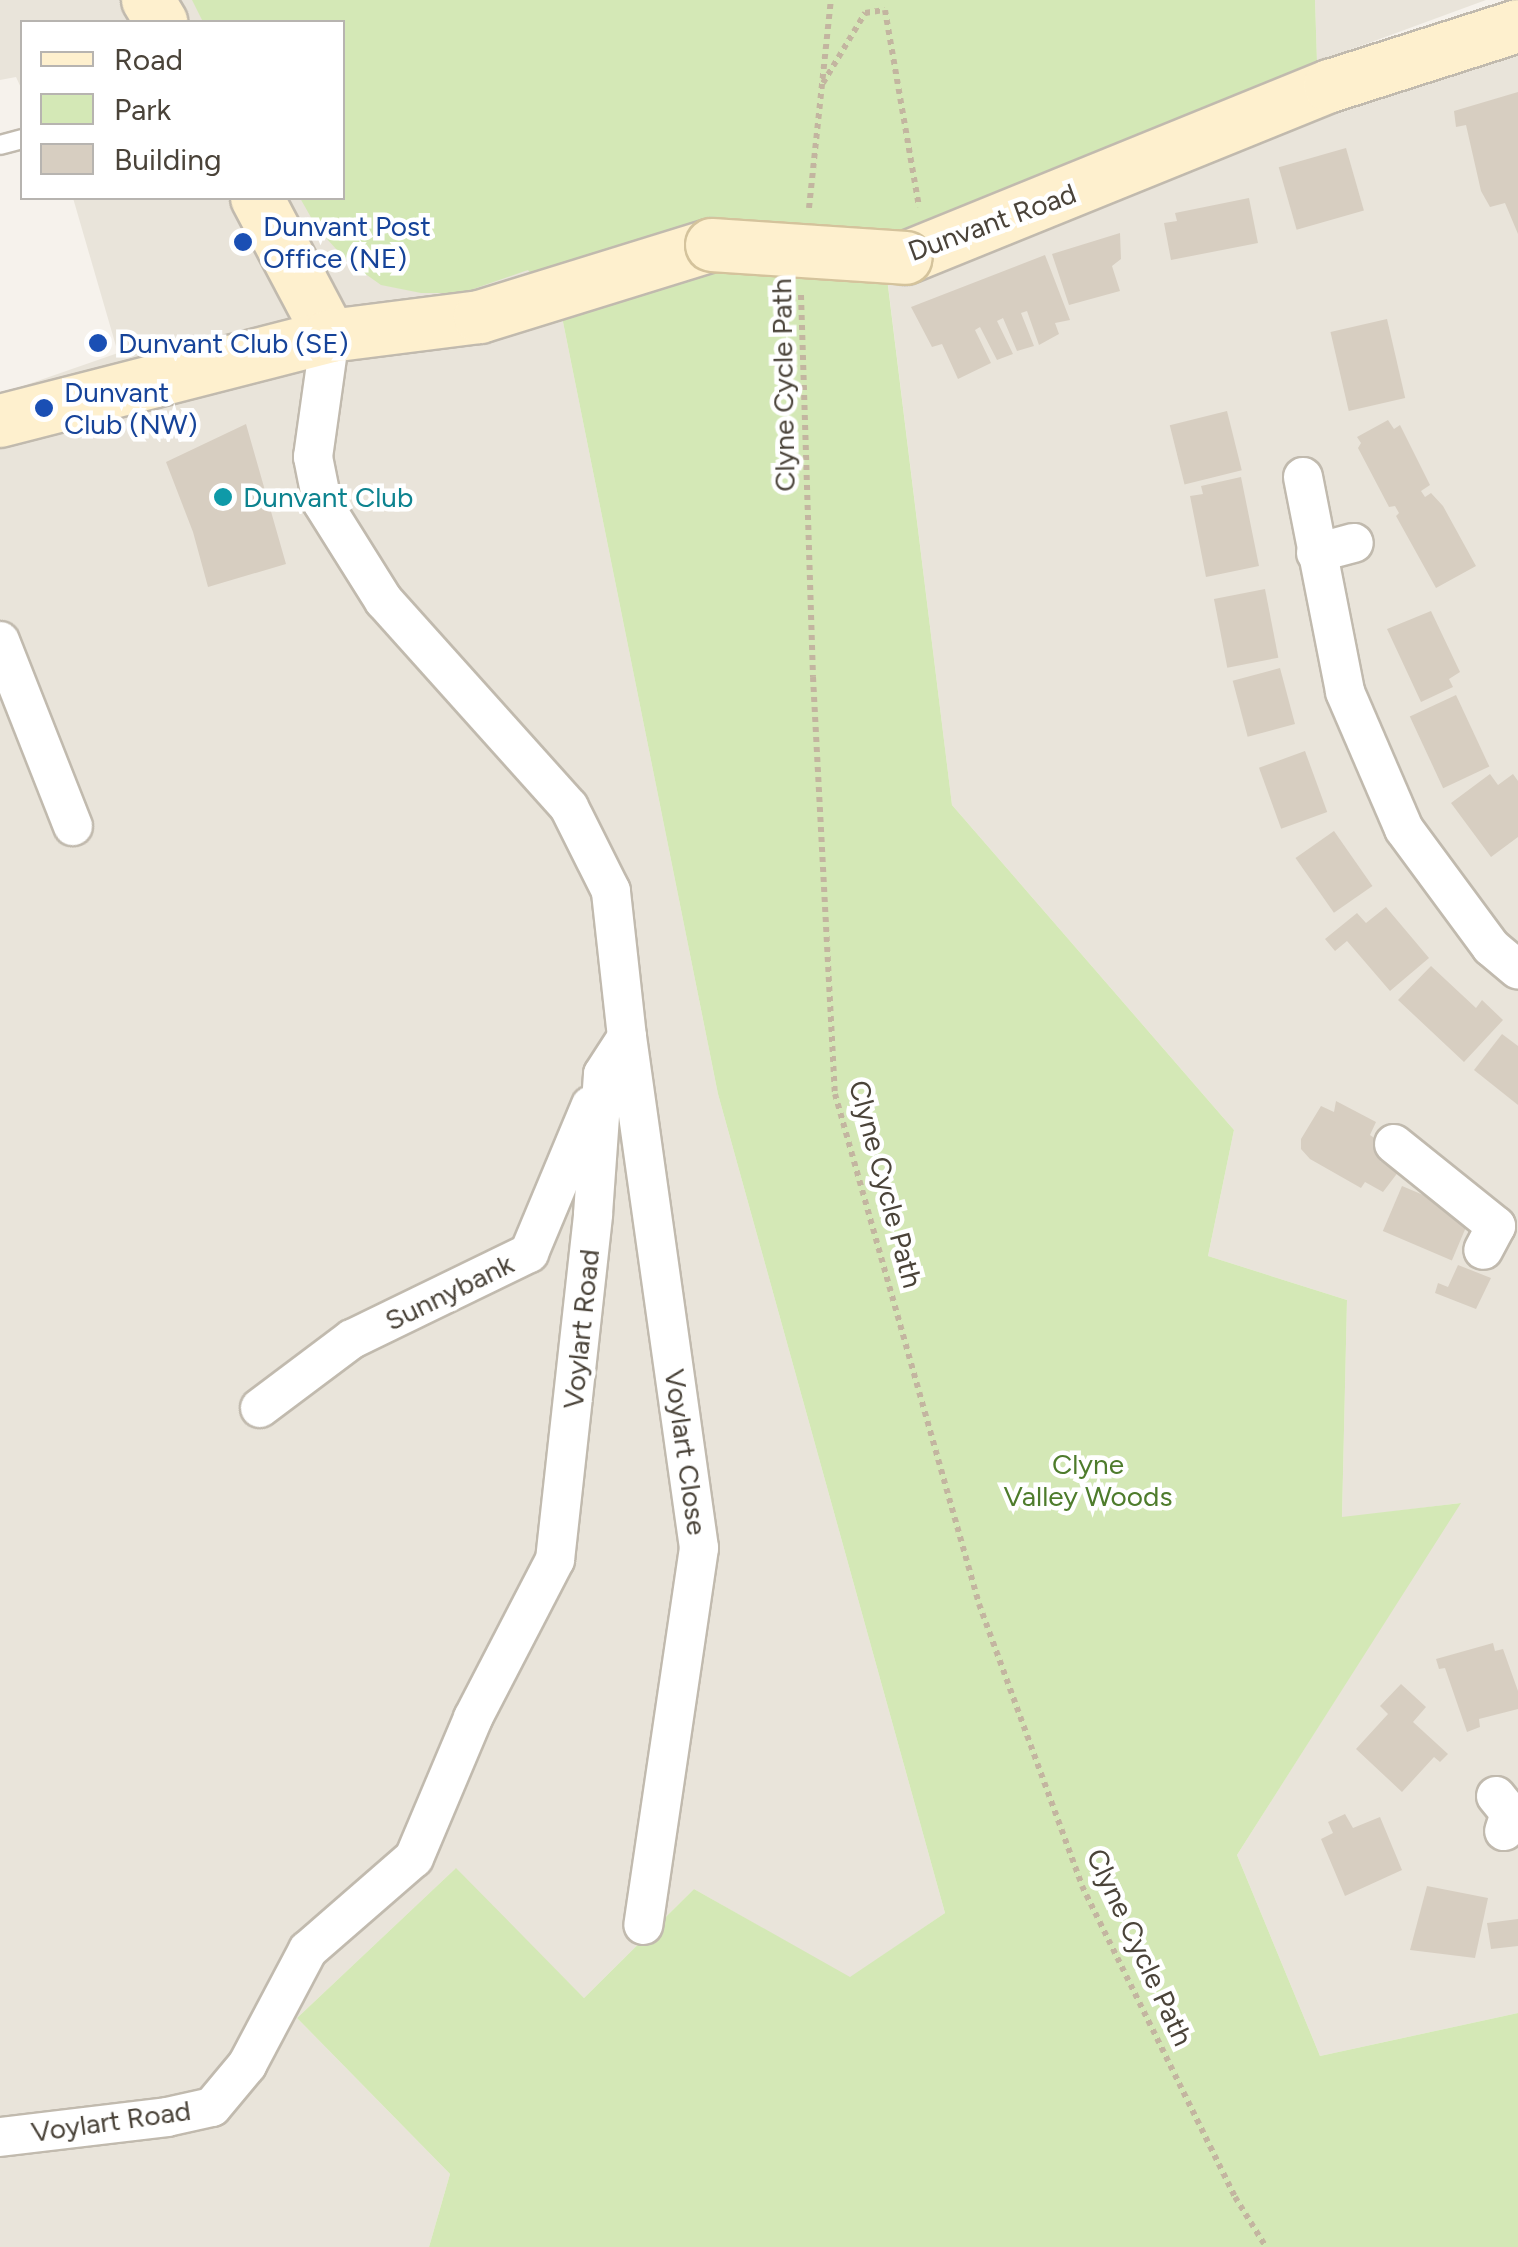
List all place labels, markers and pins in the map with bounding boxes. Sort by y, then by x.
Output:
place label: Dunvant Post Office (NE) [263,209,431,275]
marker: Dunvant Post Office (NE) [232,231,254,253]
place label: Dunvant Club (SE) [118,326,349,360]
marker: Dunvant Club (SE) [87,332,109,354]
place label: Dunvant Club (NW) [64,375,198,441]
marker: Dunvant Club (NW) [33,397,55,419]
place label: Dunvant Club [243,480,413,514]
marker: Dunvant Club [212,486,234,508]

